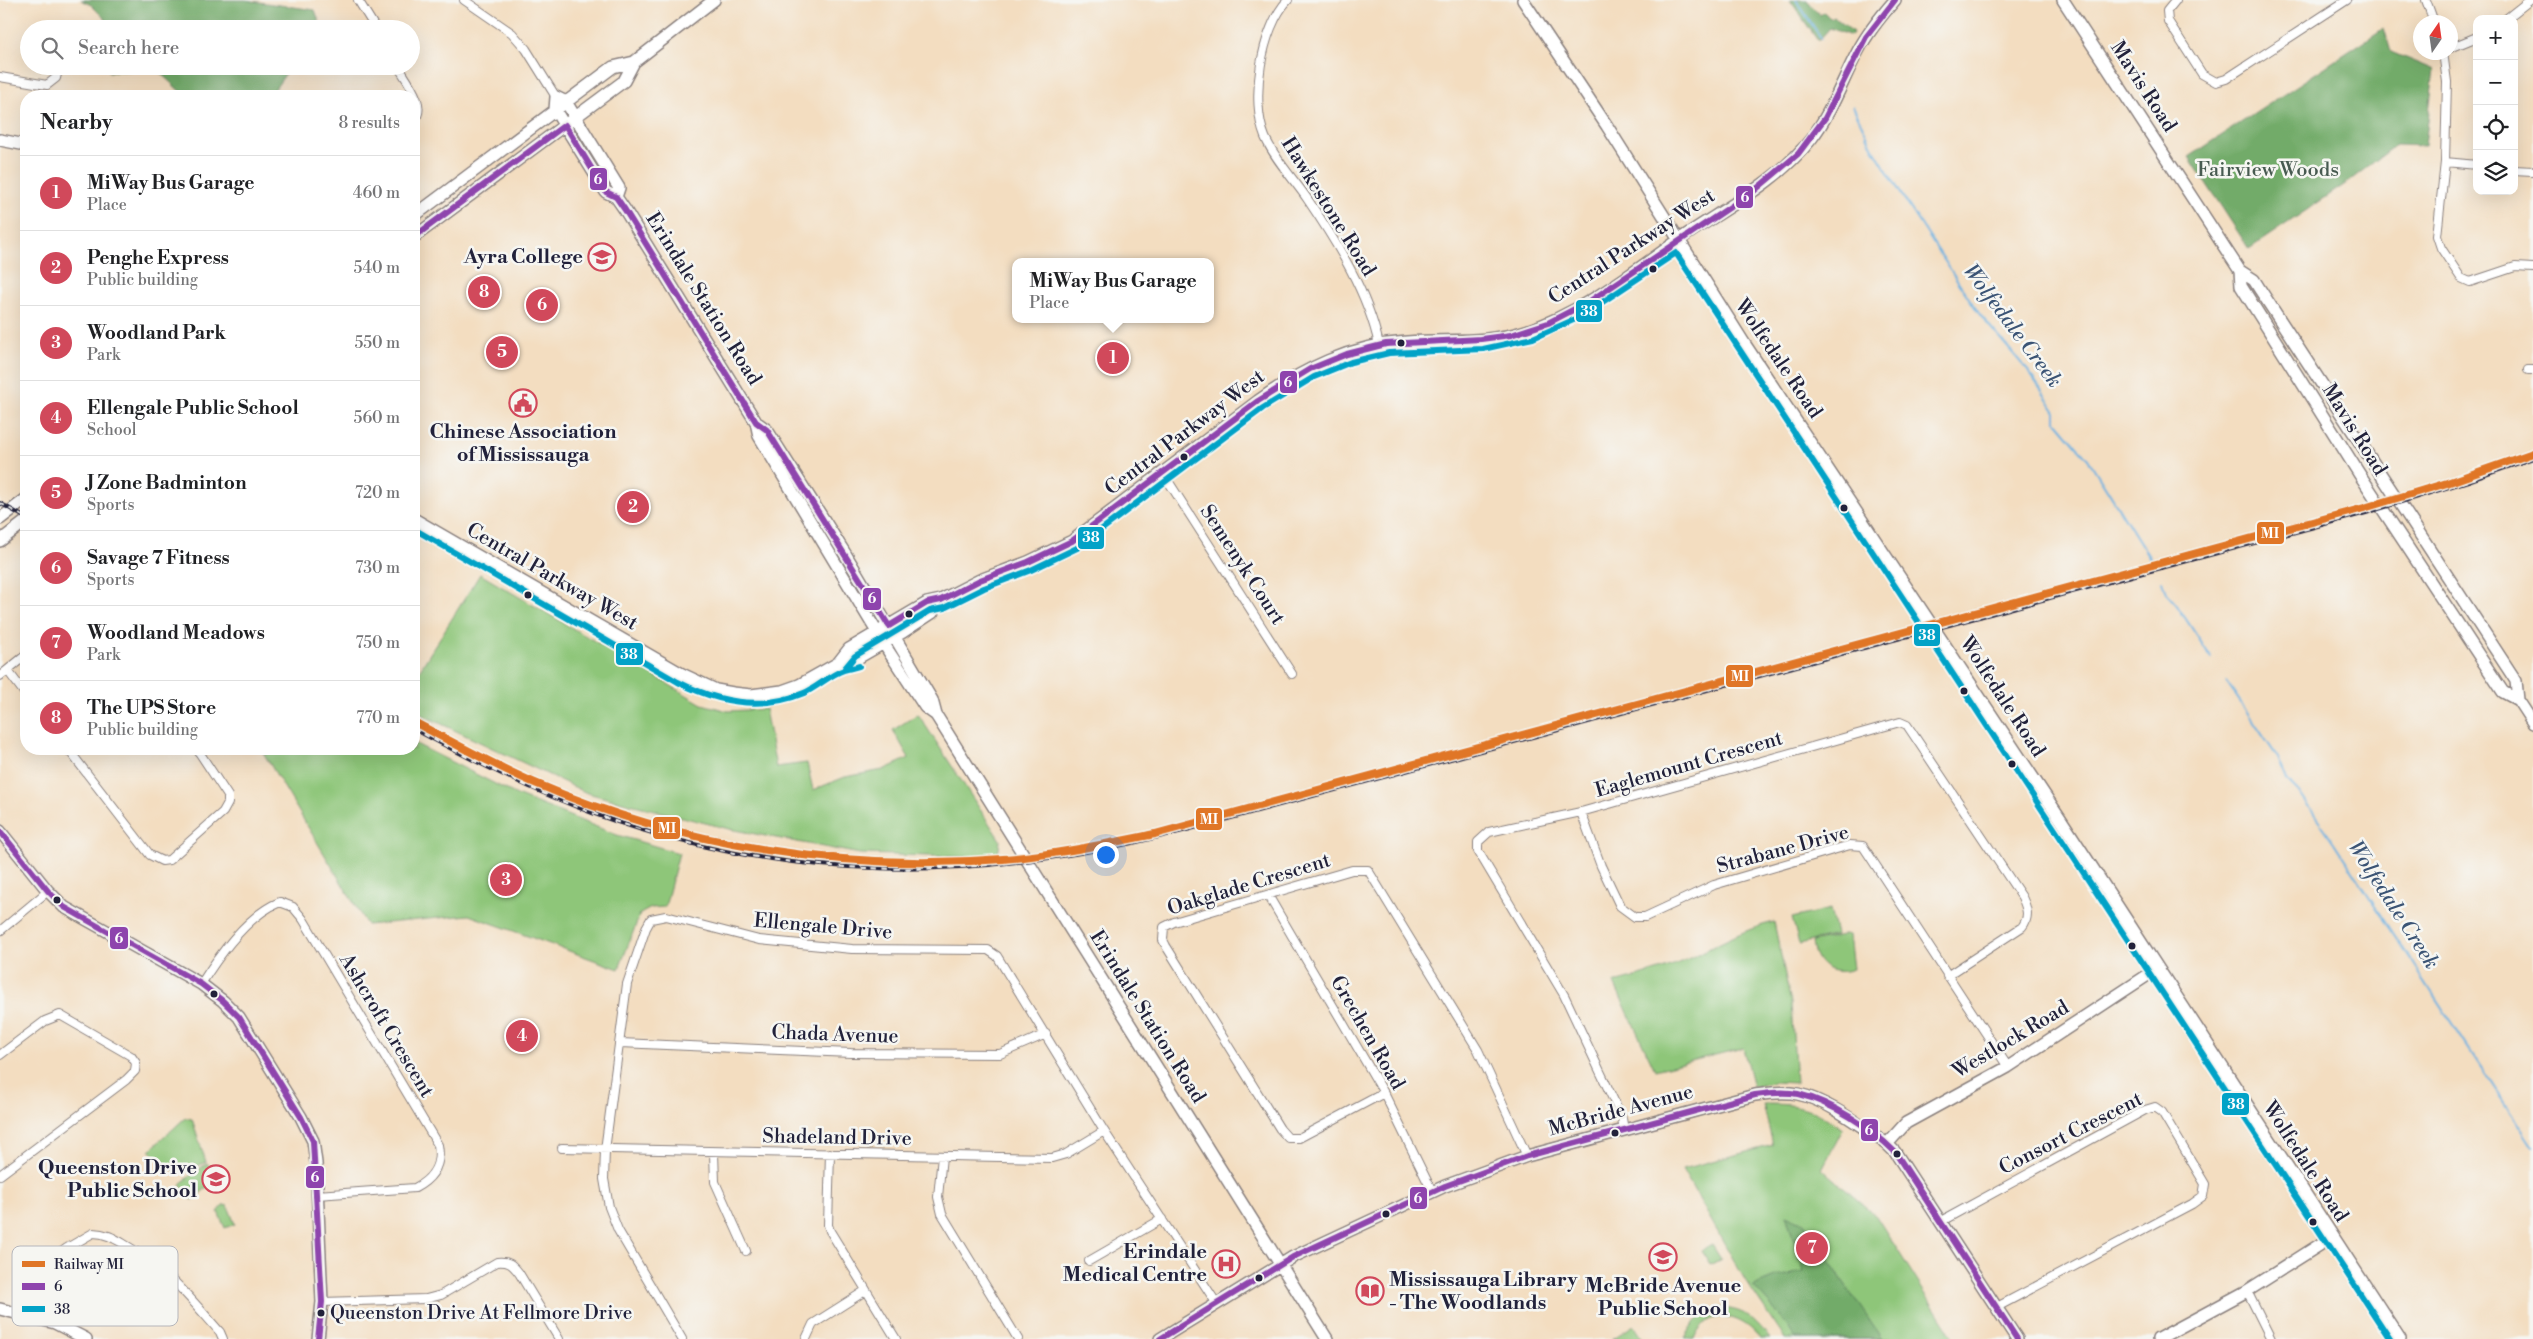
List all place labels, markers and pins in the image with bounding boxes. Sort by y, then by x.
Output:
school or university icon: Ayra College [587,242,617,272]
place label: Ayra College [463,245,583,270]
unlabelled marker [1648,264,1658,274]
pin: 8 [468,273,500,311]
pin: 6 [526,286,558,324]
pin: 5 [486,333,518,371]
unlabelled marker [1396,338,1406,348]
pin: 1 [1097,339,1129,377]
public building icon: Chinese Association of Mississauga [508,388,538,418]
place label: Chinese Association of Mississauga [430,420,617,468]
unlabelled marker [1179,452,1189,462]
pin: 2 [617,488,649,526]
unlabelled marker [1839,503,1849,513]
unlabelled marker [523,590,533,600]
unlabelled marker [904,609,914,619]
unlabelled marker [1959,686,1969,696]
unlabelled marker [2007,759,2017,769]
pin: 3 [490,861,522,899]
unlabelled marker [52,895,62,905]
unlabelled marker [2127,941,2137,951]
unlabelled marker [209,989,219,999]
pin: 4 [506,1017,538,1055]
unlabelled marker [1610,1128,1620,1138]
unlabelled marker [1892,1149,1902,1159]
place label: Queenston Drive Public School [38,1156,197,1204]
school or university icon: Queenston Drive Public School [201,1164,231,1194]
unlabelled marker [1381,1209,1391,1219]
unlabelled marker [2308,1217,2318,1227]
pin: 7 [1796,1229,1828,1267]
place label: Erindale Medical Centre [1063,1240,1207,1288]
school or university icon: McBride Avenue Public School [1648,1242,1678,1272]
hospital icon: Erindale Medical Centre [1211,1249,1241,1279]
place label: Mississauga Library - The Woodlands [1389,1268,1578,1316]
unlabelled marker [1254,1273,1264,1283]
place label: McBride Avenue Public School [1585,1274,1741,1322]
library icon: Mississauga Library - The Woodlands [1355,1276,1385,1306]
place label: Queenston Drive At Fellmore Drive [330,1301,632,1325]
marker: Queenston Drive At Fellmore Drive [316,1308,326,1318]

